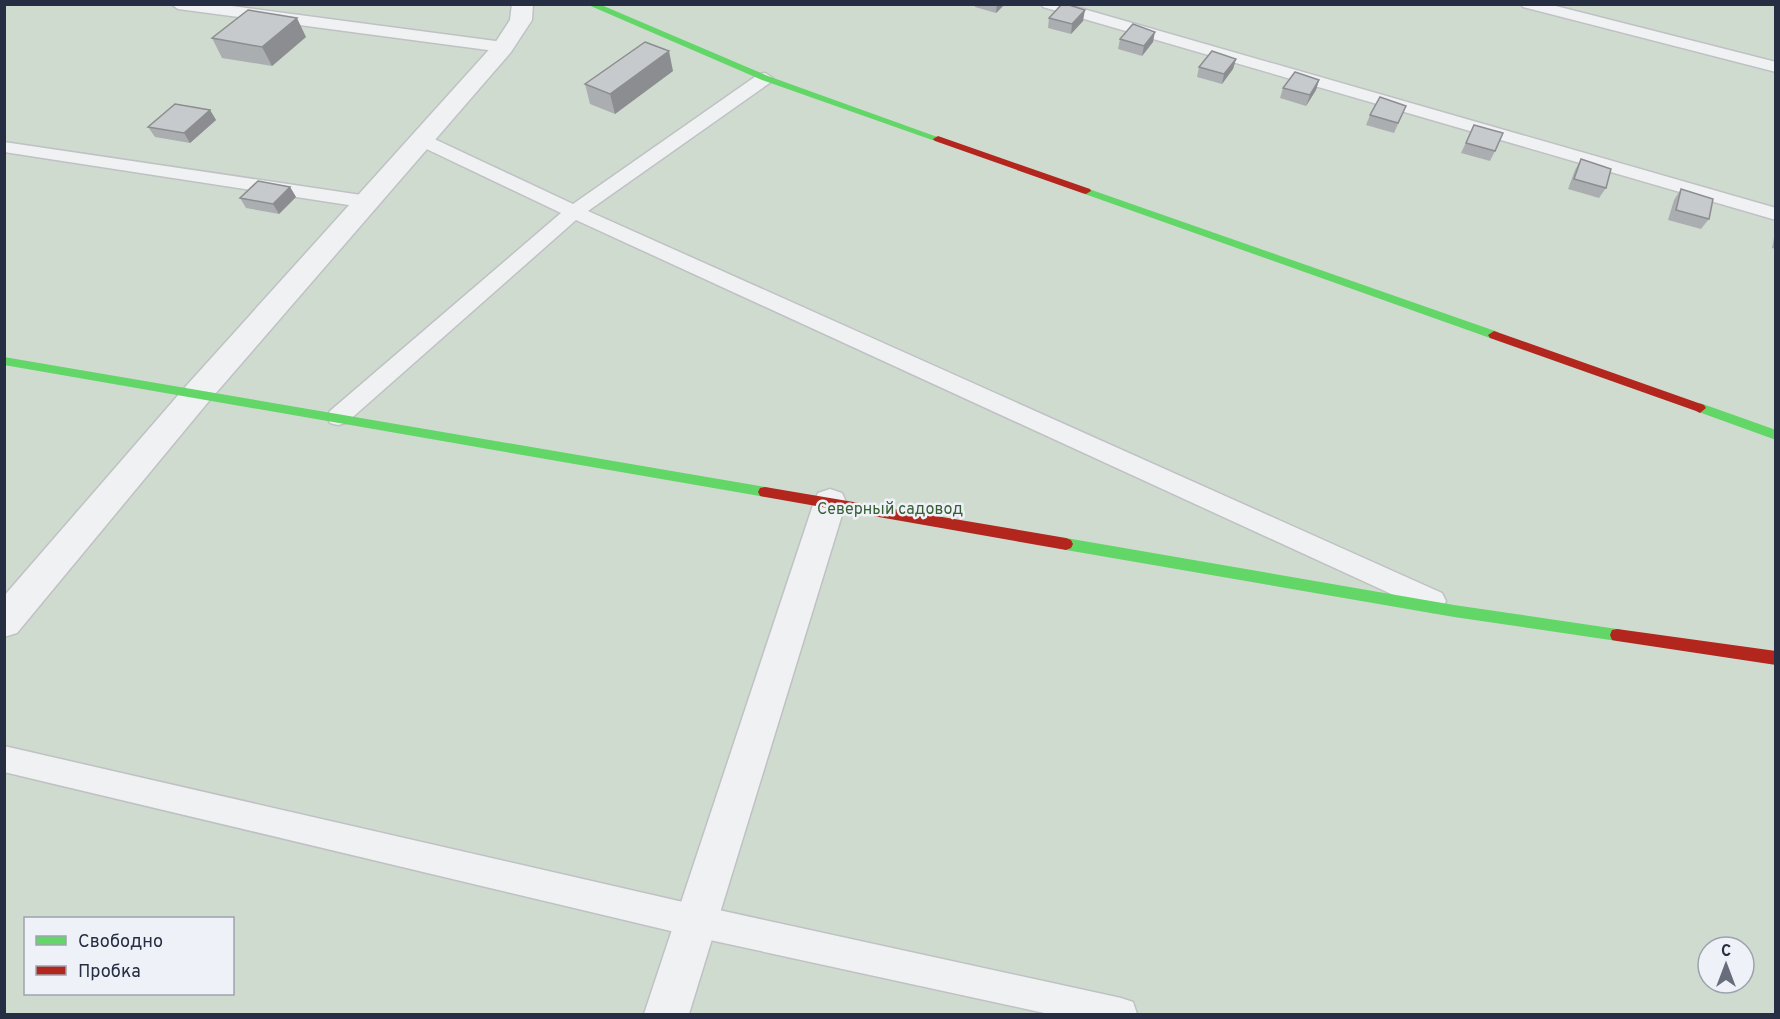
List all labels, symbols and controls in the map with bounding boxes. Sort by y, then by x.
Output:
park label: Северный садовод [817,500,963,520]
legend [24,917,234,995]
text: Свободно [78,931,163,954]
north arrow [1696,935,1756,995]
text: С [1721,942,1731,962]
text: Пробка [78,961,141,984]

